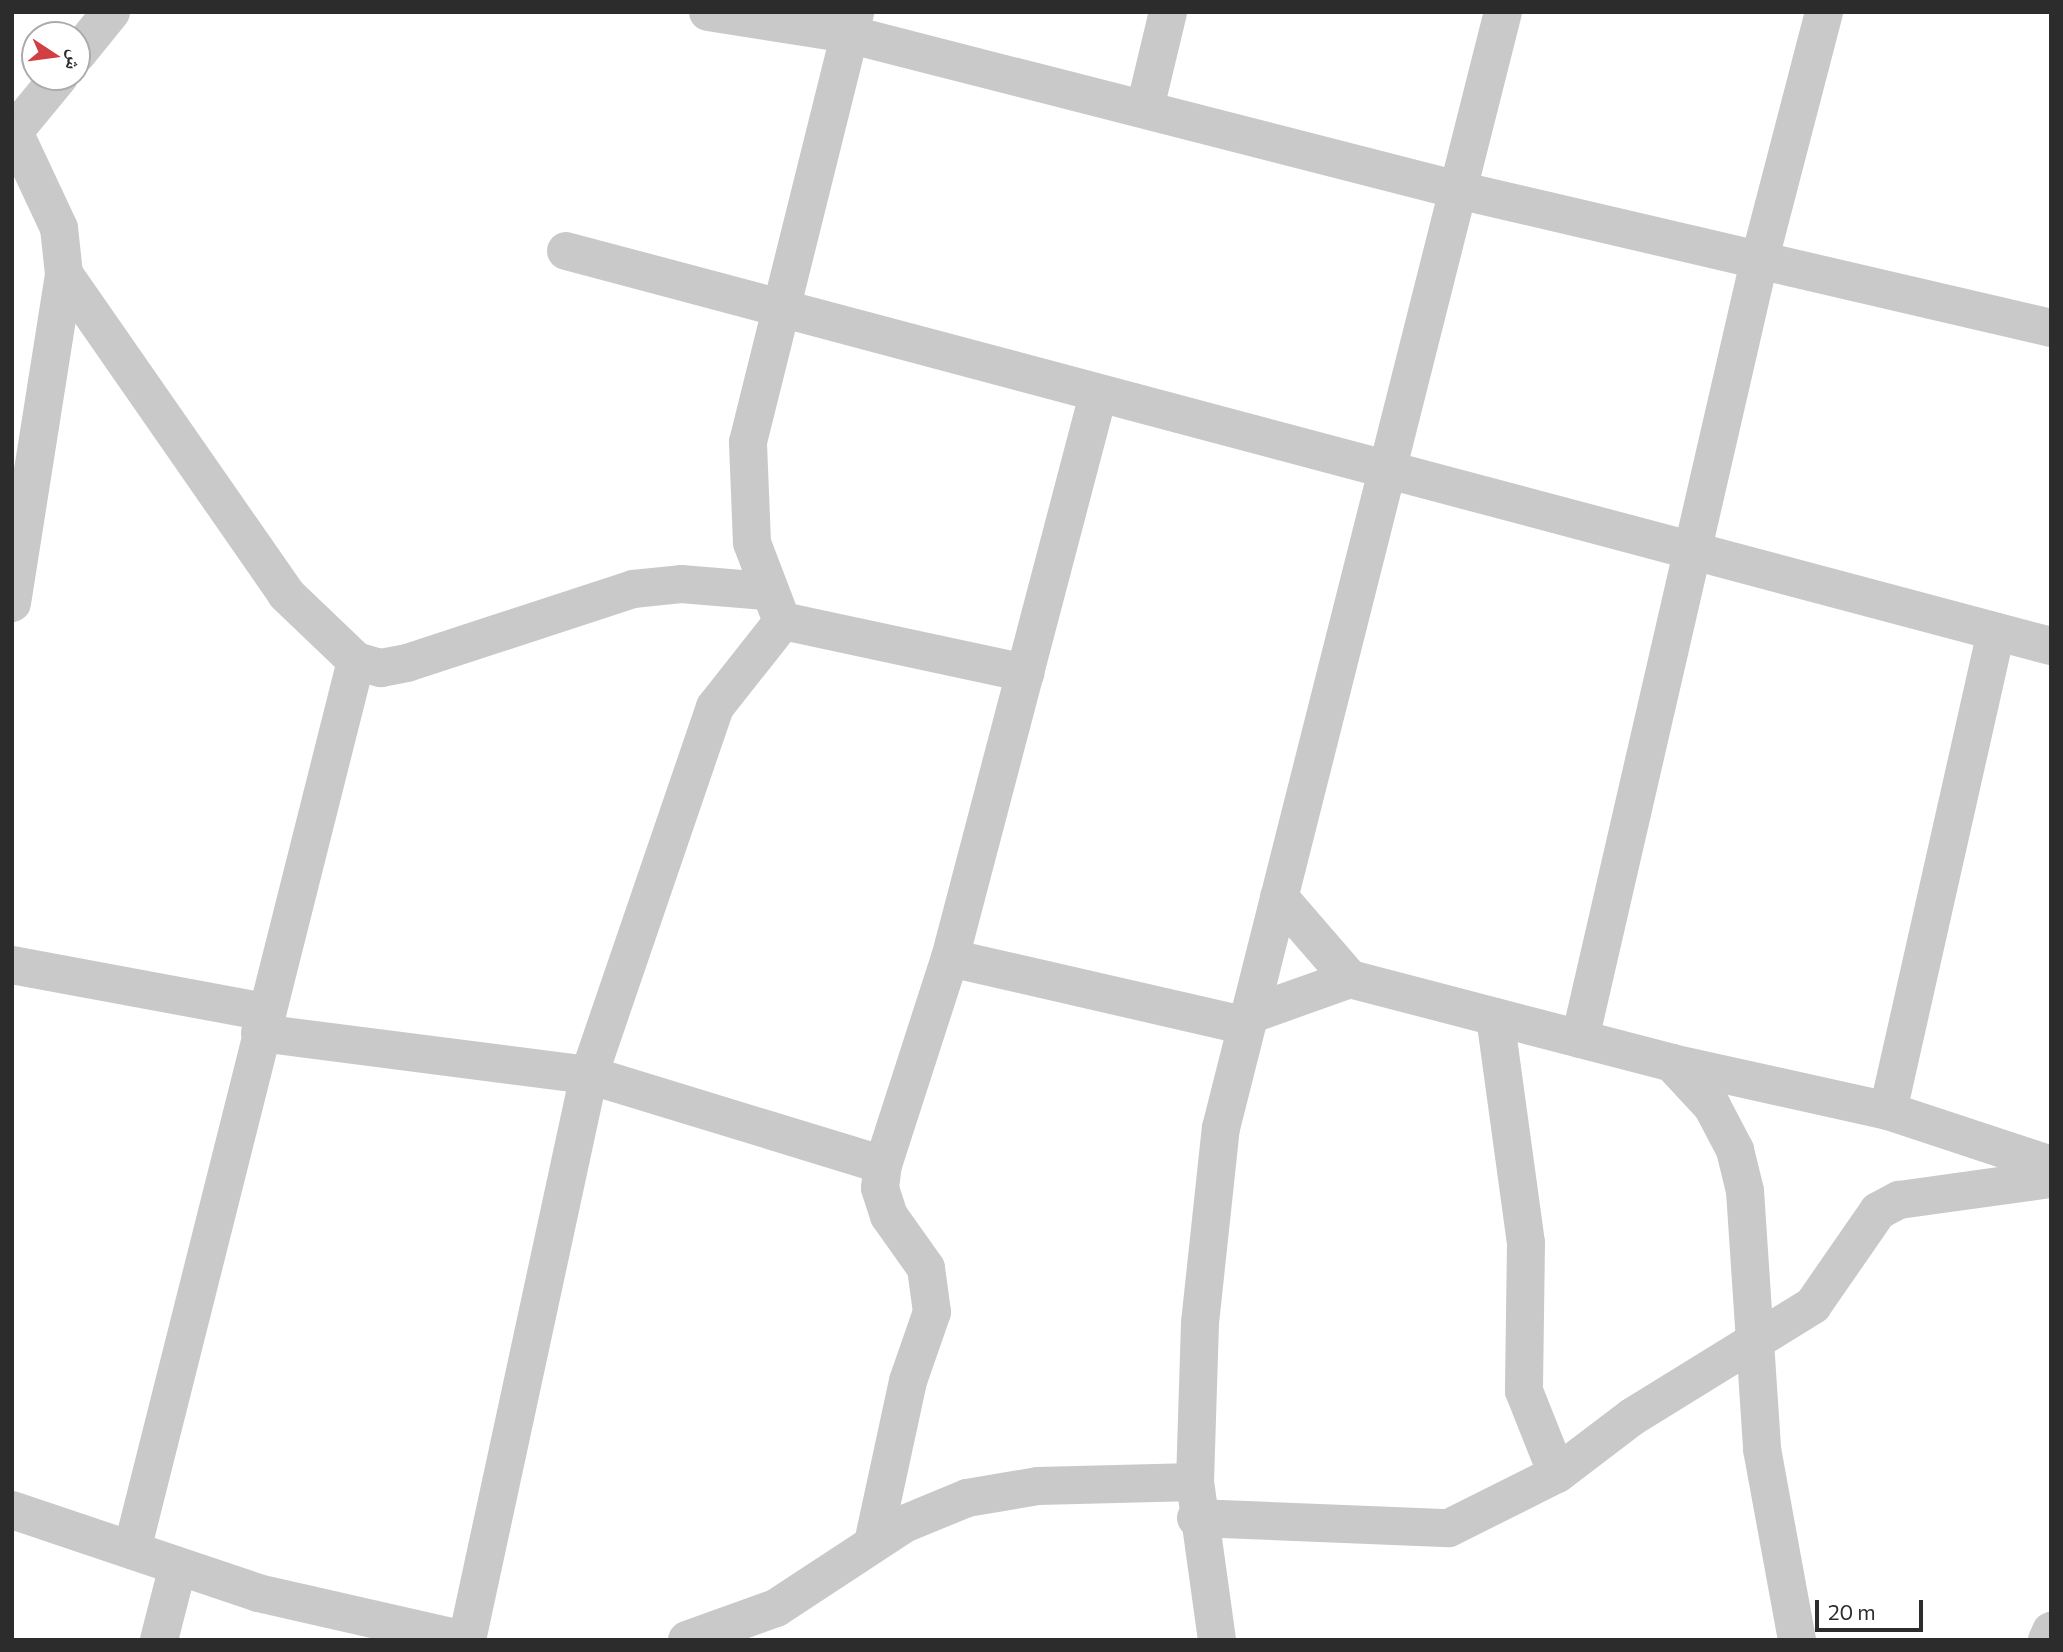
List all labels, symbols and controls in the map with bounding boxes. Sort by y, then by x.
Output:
north arrow [21,21,91,91]
text: ش [62,48,88,73]
scale bar [1818,1586,1926,1630]
text: 20 m [1828,1599,1876,1624]

